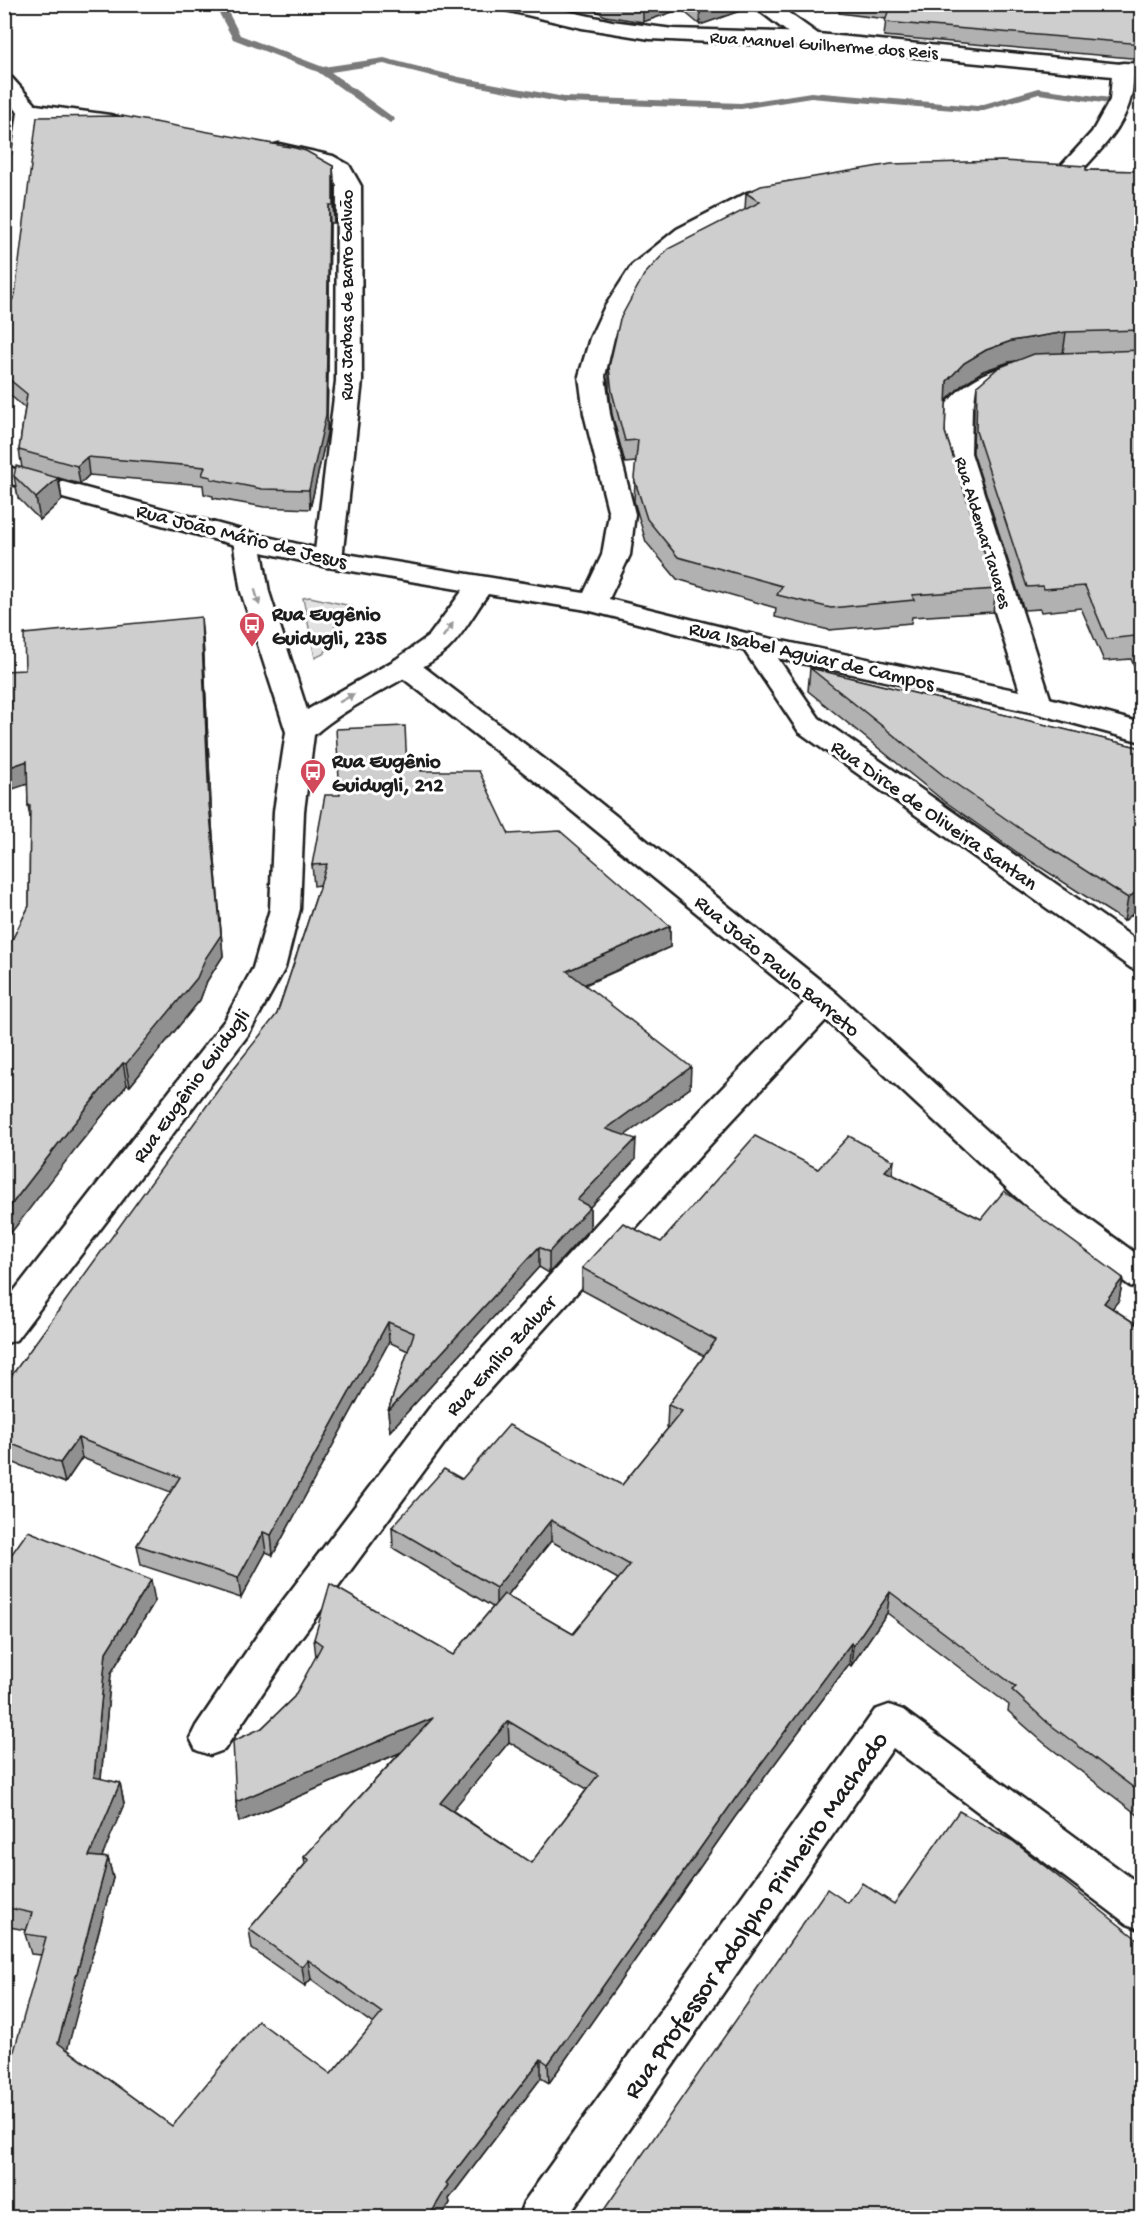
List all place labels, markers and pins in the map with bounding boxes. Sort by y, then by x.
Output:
place label: Rua Eugênio Guidugli, 235 [271,604,387,653]
bus stop icon: Rua Eugênio Guidugli, 235 [237,610,267,648]
place label: Rua Eugênio Guidugli, 212 [331,751,444,800]
bus stop icon: Rua Eugênio Guidugli, 212 [298,757,328,795]

